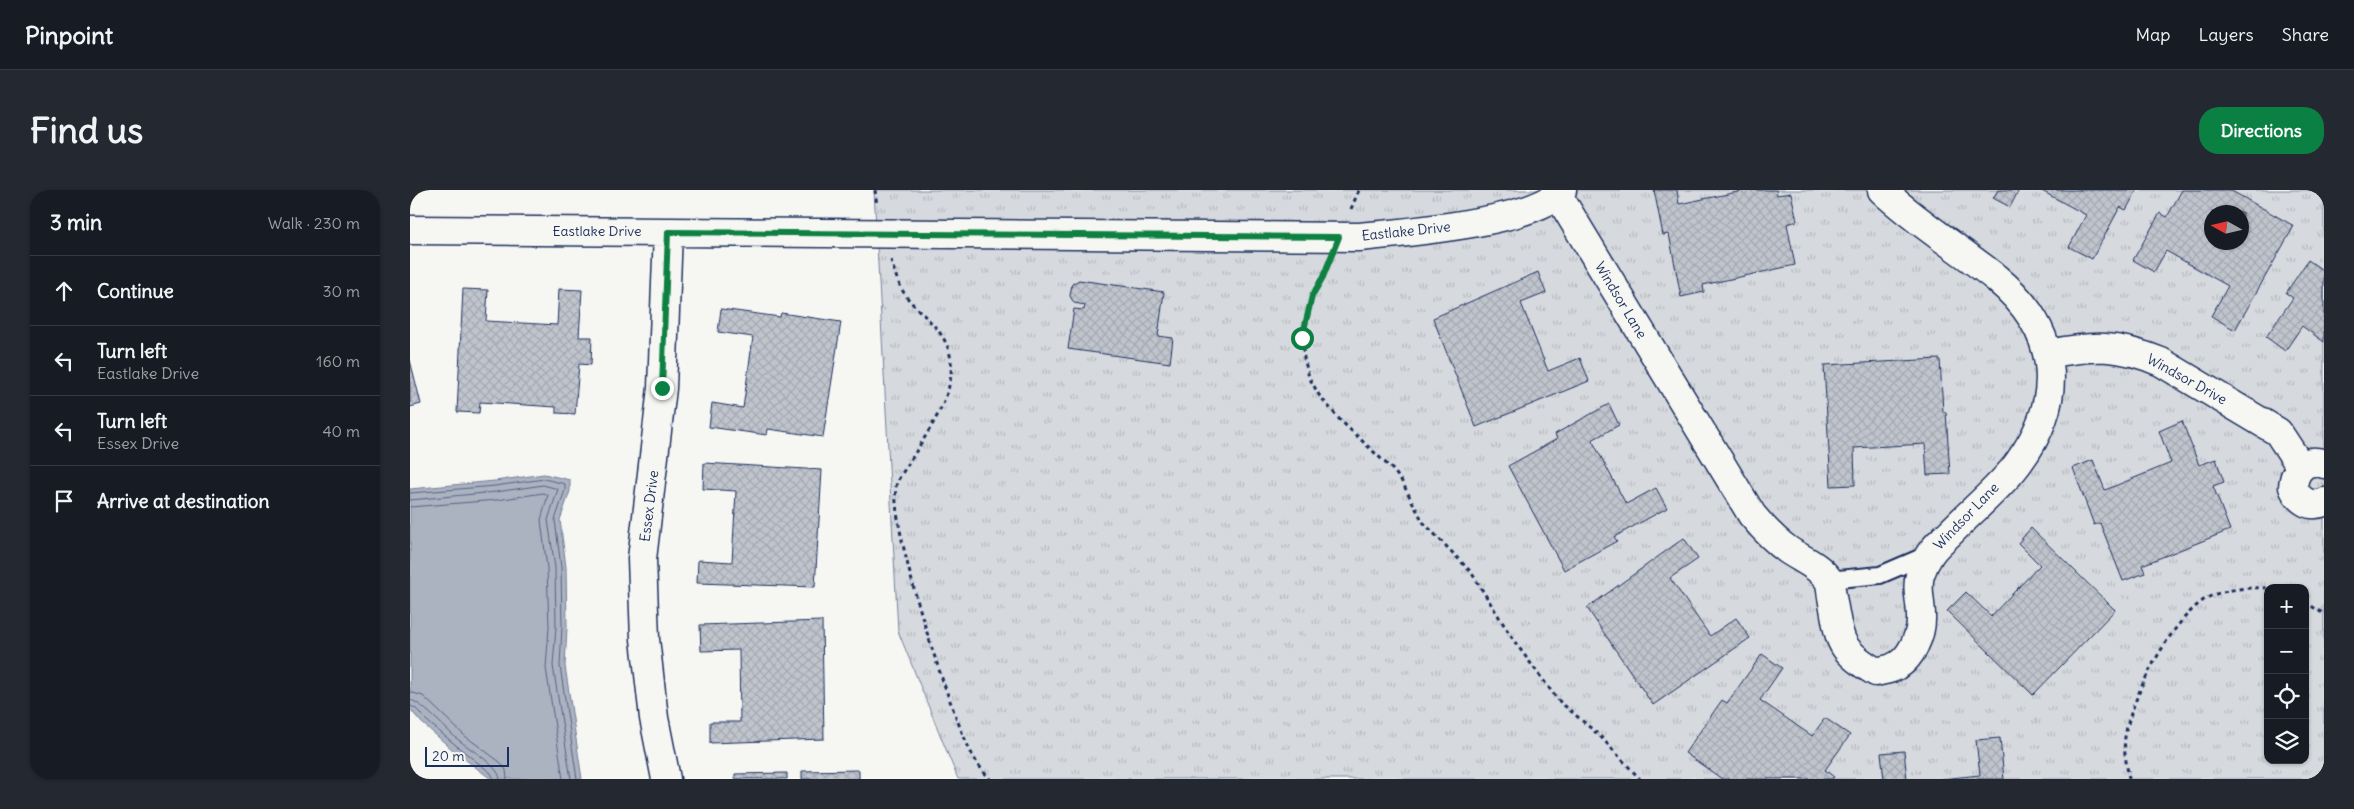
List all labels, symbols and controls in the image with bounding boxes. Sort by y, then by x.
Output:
text: Pinpoint [25,20,113,50]
text: Map [2135,23,2170,46]
text: Layers [2198,23,2254,46]
text: Share [2282,23,2329,46]
button: Directions [2199,107,2324,154]
text: Find us [30,108,143,152]
north arrow [2204,205,2249,250]
text: 3 min [50,209,102,236]
text: Walk · 230 m [268,213,360,233]
street label: Eastlake Drive [1361,217,1451,245]
street label: Eastlake Drive [552,222,642,240]
street label: Windsor Lane [1591,258,1651,342]
icon: ahead [50,277,78,305]
text: Continue [97,279,174,303]
text: 30 m [323,281,360,301]
route start [1291,327,1314,350]
text: Turn left [97,339,167,363]
icon: left [50,347,78,375]
street label: Windsor Drive [2144,350,2230,408]
text: 160 m [316,351,360,371]
text: Eastlake Drive [97,363,199,383]
route end [651,377,674,400]
text: Turn left [97,409,167,433]
icon: left [50,417,78,445]
text: 40 m [322,421,360,441]
text: Essex Drive [97,433,179,453]
street label: Essex Drive [636,469,662,543]
street label: Windsor Lane [1929,479,2003,553]
icon: arrive [50,487,78,515]
text: Arrive at destination [97,489,270,513]
map controls [2264,584,2309,764]
button: + [2264,584,2309,629]
button: − [2264,629,2309,674]
button: locate [2264,674,2309,719]
button: layers [2264,719,2309,764]
scale bar [425,744,509,767]
text: 20 m [432,747,465,765]

